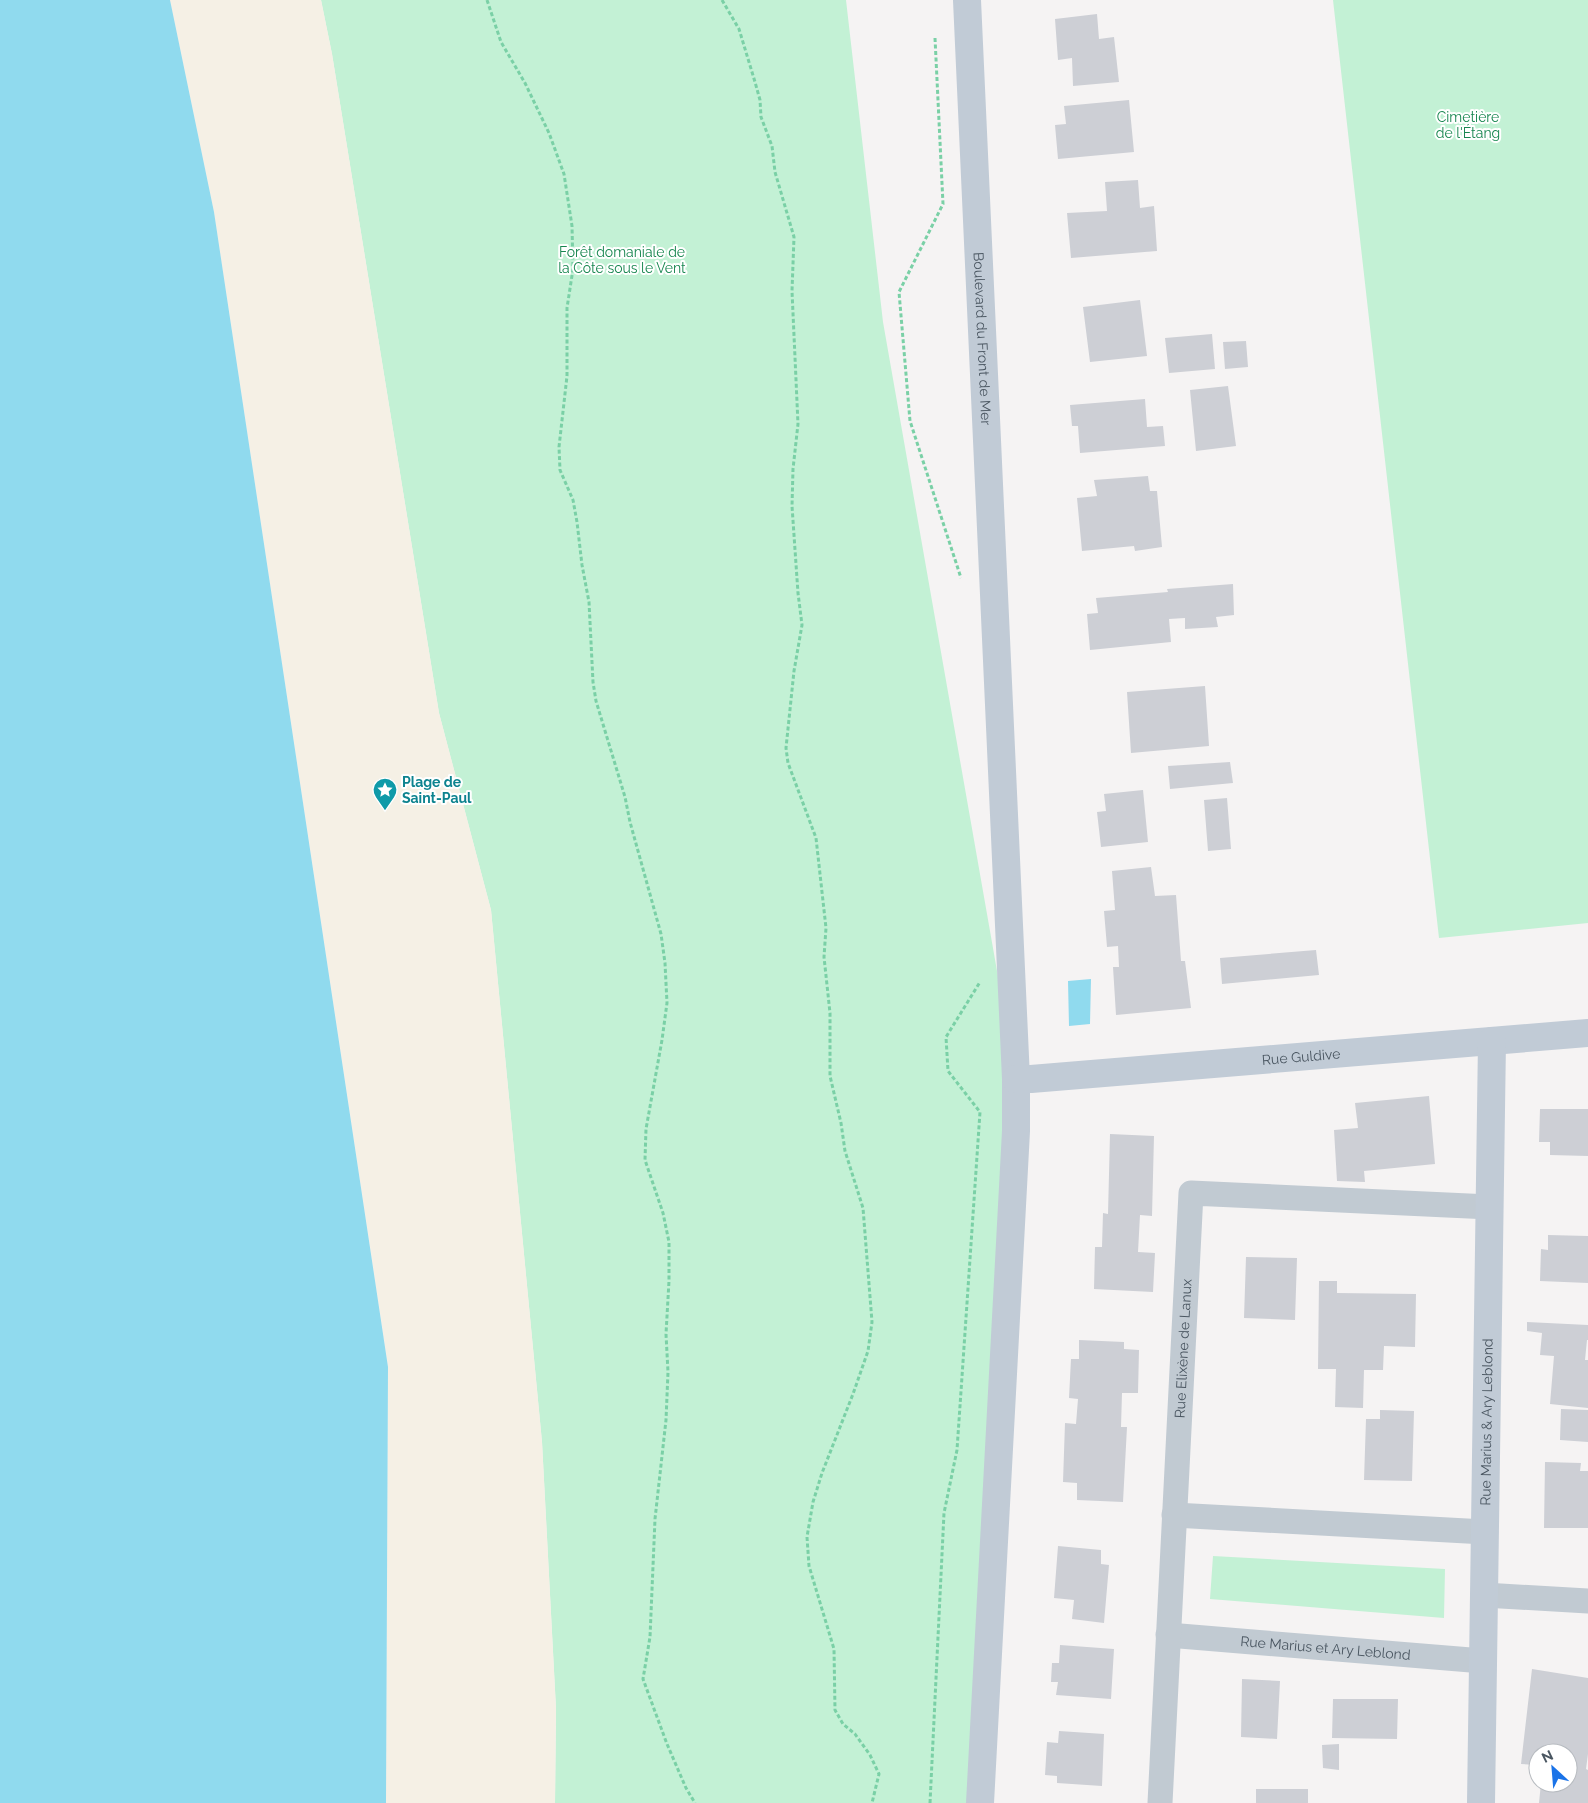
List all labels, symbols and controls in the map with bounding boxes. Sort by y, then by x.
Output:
park label: Cimetière de l'Étang [1436,109,1500,141]
park label: Forêt domaniale de la Côte sous le Vent [558,244,686,276]
street label: Boulevard du Front de Mer [970,252,994,426]
place label: Plage de Saint-Paul [402,774,472,806]
place icon: Plage de Saint-Paul [372,777,398,811]
street label: Rue Guldive [1261,1045,1341,1068]
street label: Rue Elixène de Lanux [1172,1279,1195,1419]
street label: Rue Marius & Ary Leblond [1477,1338,1496,1506]
street label: Rue Marius et Ary Leblond [1240,1633,1411,1663]
north arrow [1528,1743,1578,1793]
text: N [1539,1747,1556,1766]

